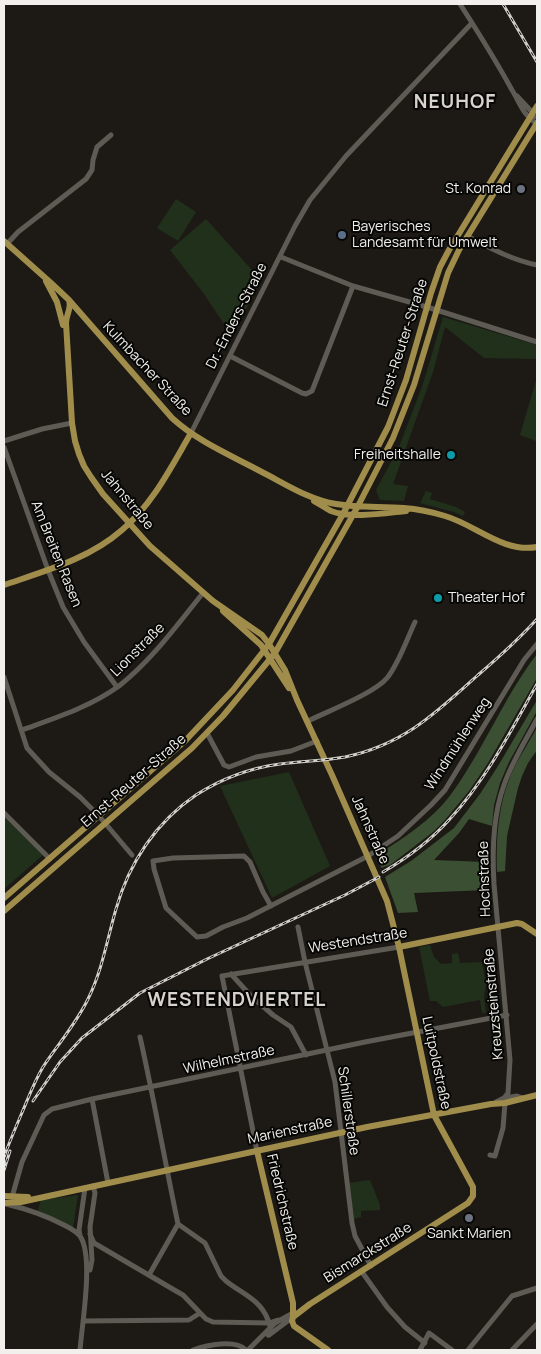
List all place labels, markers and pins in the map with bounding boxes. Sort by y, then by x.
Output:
place label: St. Konrad [445,181,511,197]
marker: St. Konrad [515,183,527,195]
place label: Bayerisches Landesamt für Umwelt [352,219,497,252]
marker: Bayerisches Landesamt für Umwelt [336,229,348,241]
place label: Freiheitshalle [354,447,441,463]
marker: Freiheitshalle [445,449,457,461]
place label: Theater Hof [448,590,525,606]
marker: Theater Hof [432,592,444,604]
marker: Sankt Marien [463,1212,475,1224]
place label: Sankt Marien [427,1226,511,1242]

